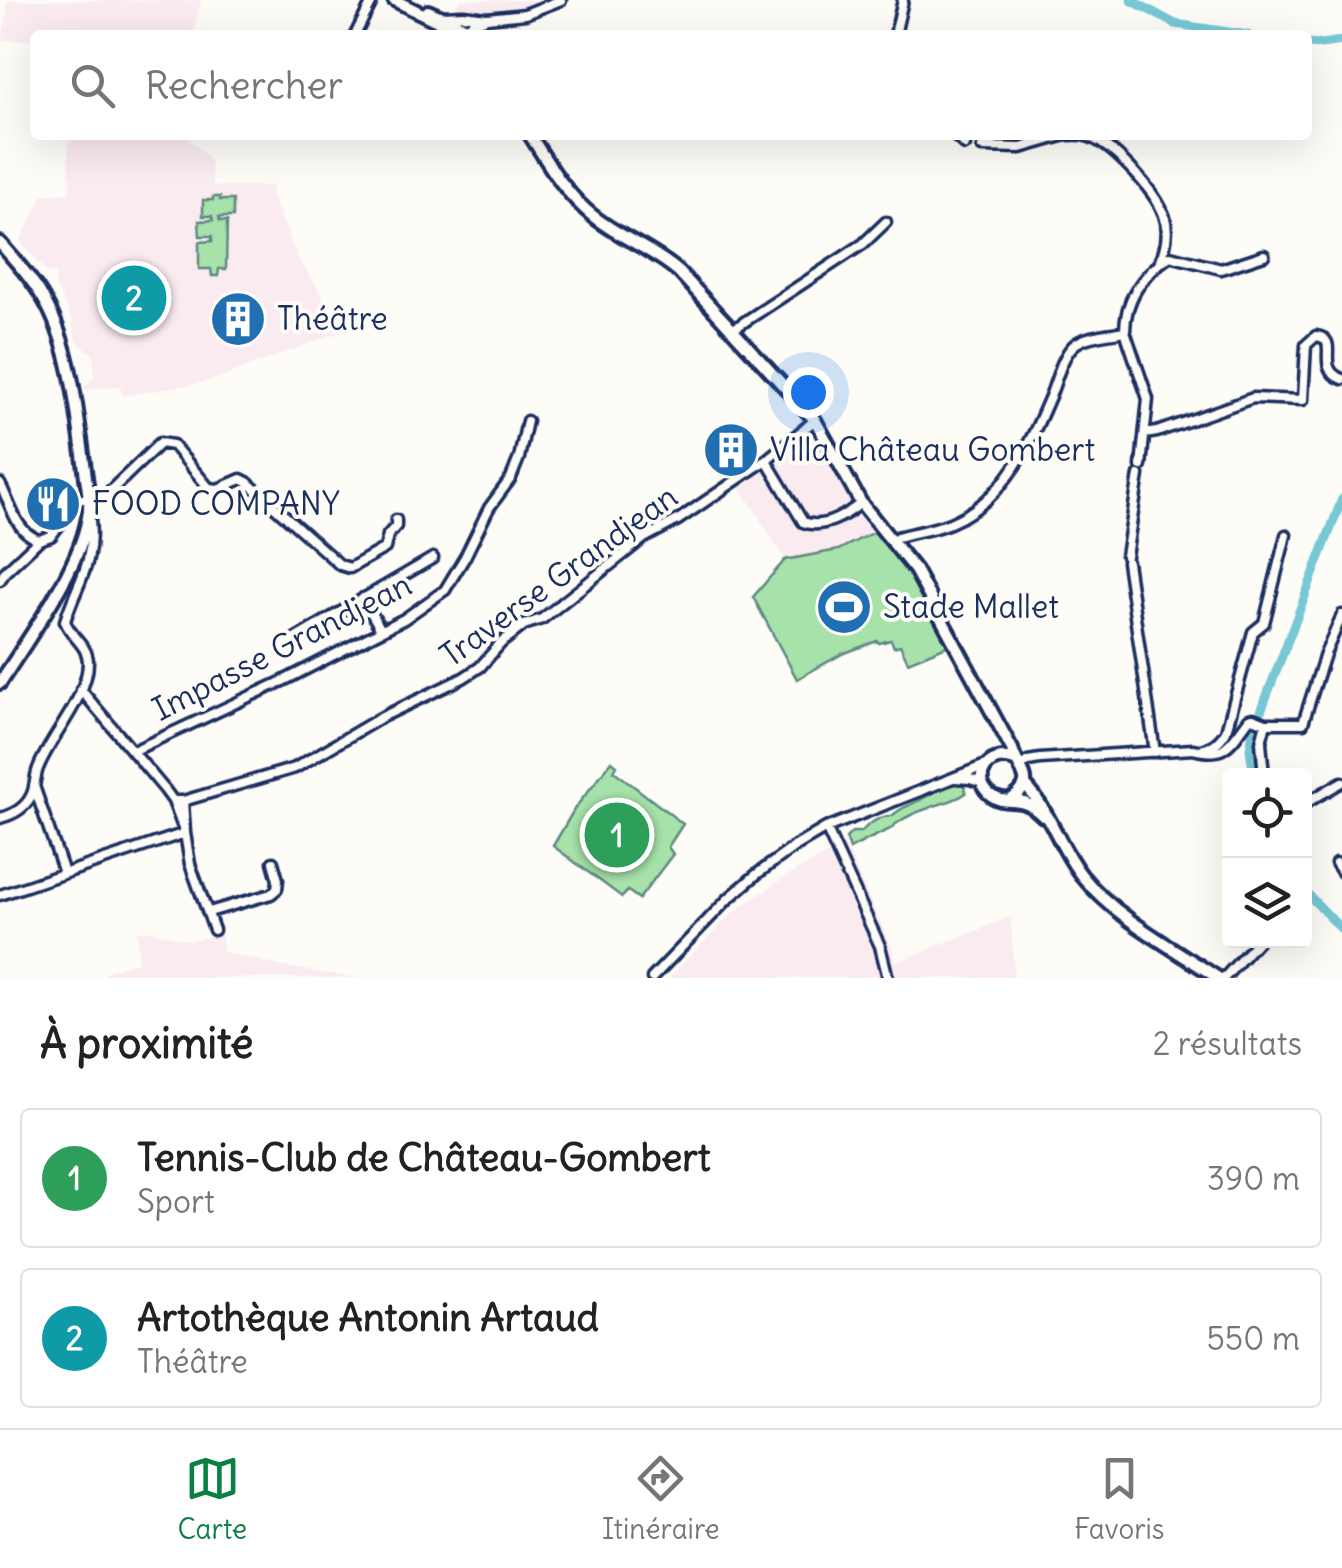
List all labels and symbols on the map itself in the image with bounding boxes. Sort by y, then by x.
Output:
pin: 2 [102,260,166,336]
building icon: Théâtre [208,289,268,349]
place label: Théâtre [277,298,388,339]
your location [783,367,834,418]
building icon: Villa Château Gombert [701,420,761,480]
place label: Villa Château Gombert [770,429,1095,470]
restaurant icon: FOOD COMPANY [23,474,83,534]
street label: Traverse Grandjean [432,476,685,675]
place label: FOOD COMPANY [92,483,340,524]
street label: Impasse Grandjean [146,564,418,729]
sports icon: Stade Mallet [814,577,874,637]
place label: Stade Mallet [883,586,1059,627]
pin: 1 [584,798,650,872]

